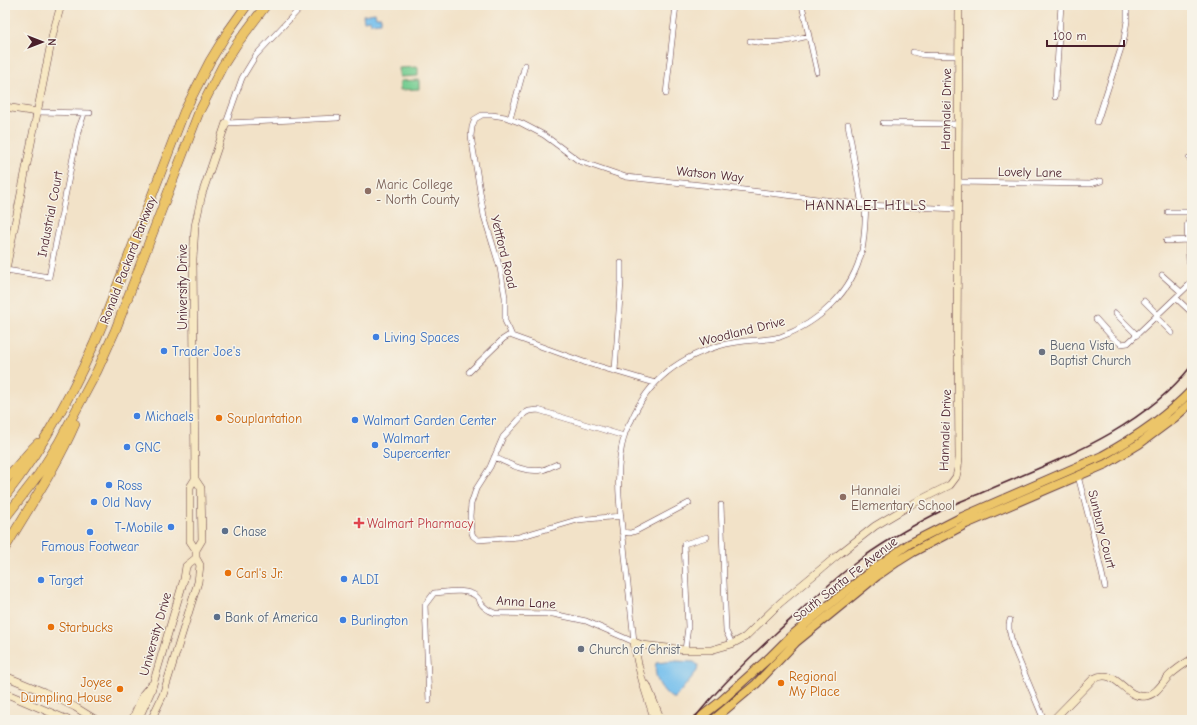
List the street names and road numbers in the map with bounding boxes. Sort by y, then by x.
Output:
street label: Hannalei Drive [938,67,954,150]
street label: Watson Way [676,163,745,185]
street label: Lovely Lane [998,164,1063,180]
street label: Industrial Court [34,168,66,258]
street label: Ronald Packard Parkway [97,194,159,326]
street label: Yettford Road [488,214,520,290]
street label: University Drive [175,243,190,330]
street label: Woodland Drive [698,313,787,349]
street label: Hannalei Drive [936,388,954,471]
street label: Sunbury Court [1085,488,1119,571]
street label: South Santa Fe Avenue [790,533,901,624]
street label: University Drive [136,590,174,677]
street label: Anna Lane [496,592,557,612]

